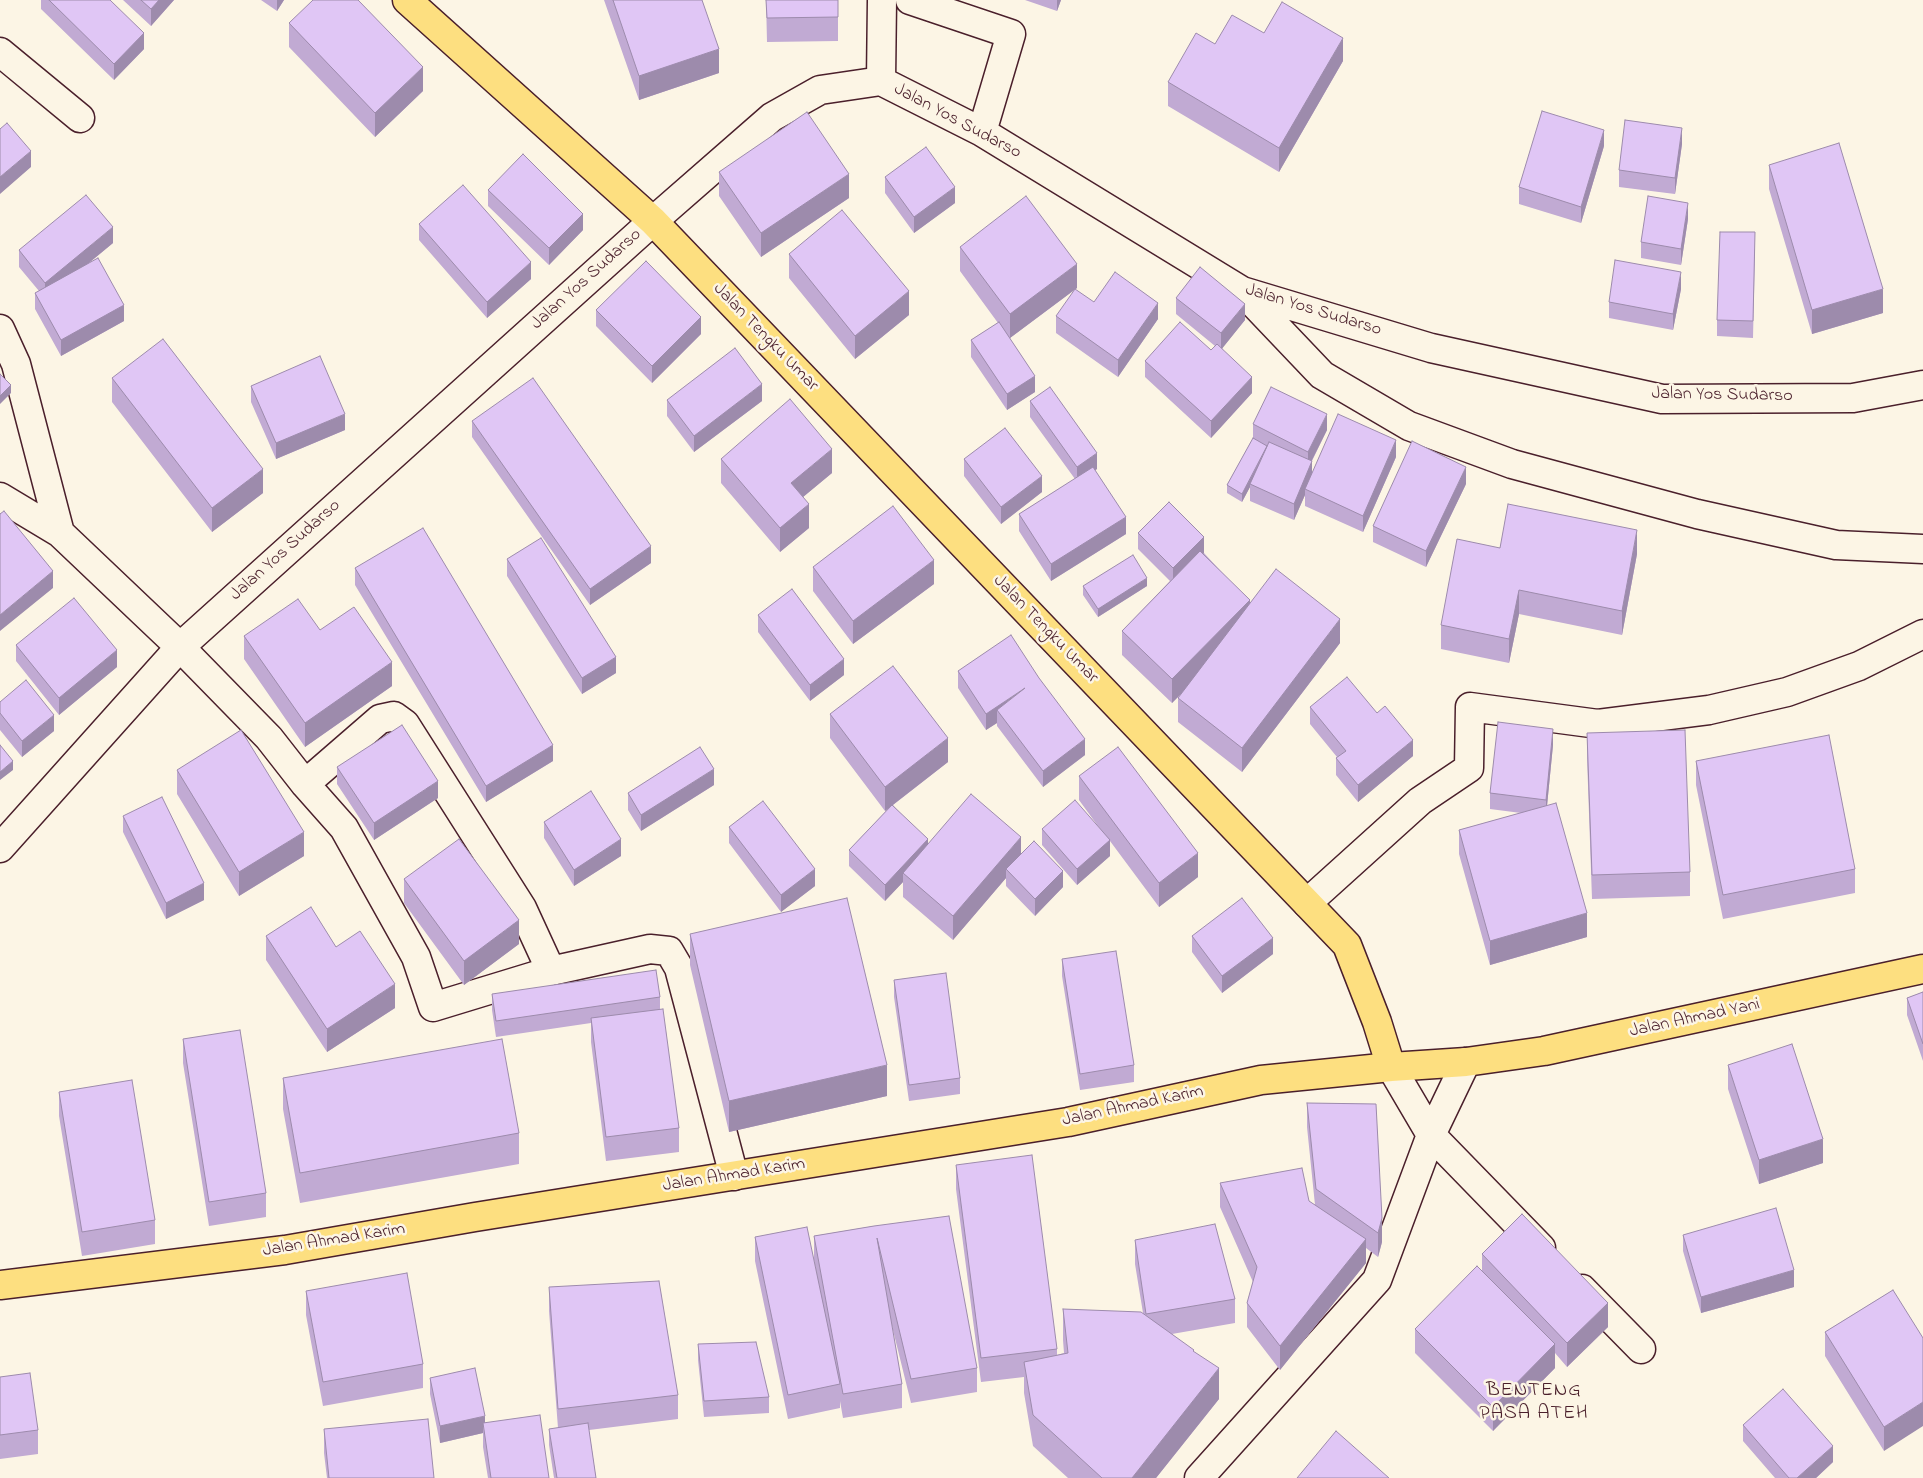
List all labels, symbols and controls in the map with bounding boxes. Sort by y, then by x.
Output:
street label: Jalan Yos Sudarso [890,79,1024,165]
street label: Jalan Yos Sudarso [527,225,647,335]
street label: Jalan Tengku Umar [708,279,822,397]
street label: Jalan Yos Sudarso [1242,280,1384,342]
street label: Jalan Yos Sudarso [1651,384,1793,408]
street label: Jalan Yos Sudarso [226,496,346,606]
street label: Jalan Tengku Umar [988,571,1102,689]
street label: Jalan Ahmad Yani [1628,995,1762,1043]
street label: Jalan Ahmad Karim [1060,1081,1206,1133]
street label: Jalan Ahmad Karim [661,1154,807,1198]
street label: Jalan Ahmad Karim [261,1219,407,1263]
district label: BENTENG PASA ATEH [1478,1380,1590,1427]

